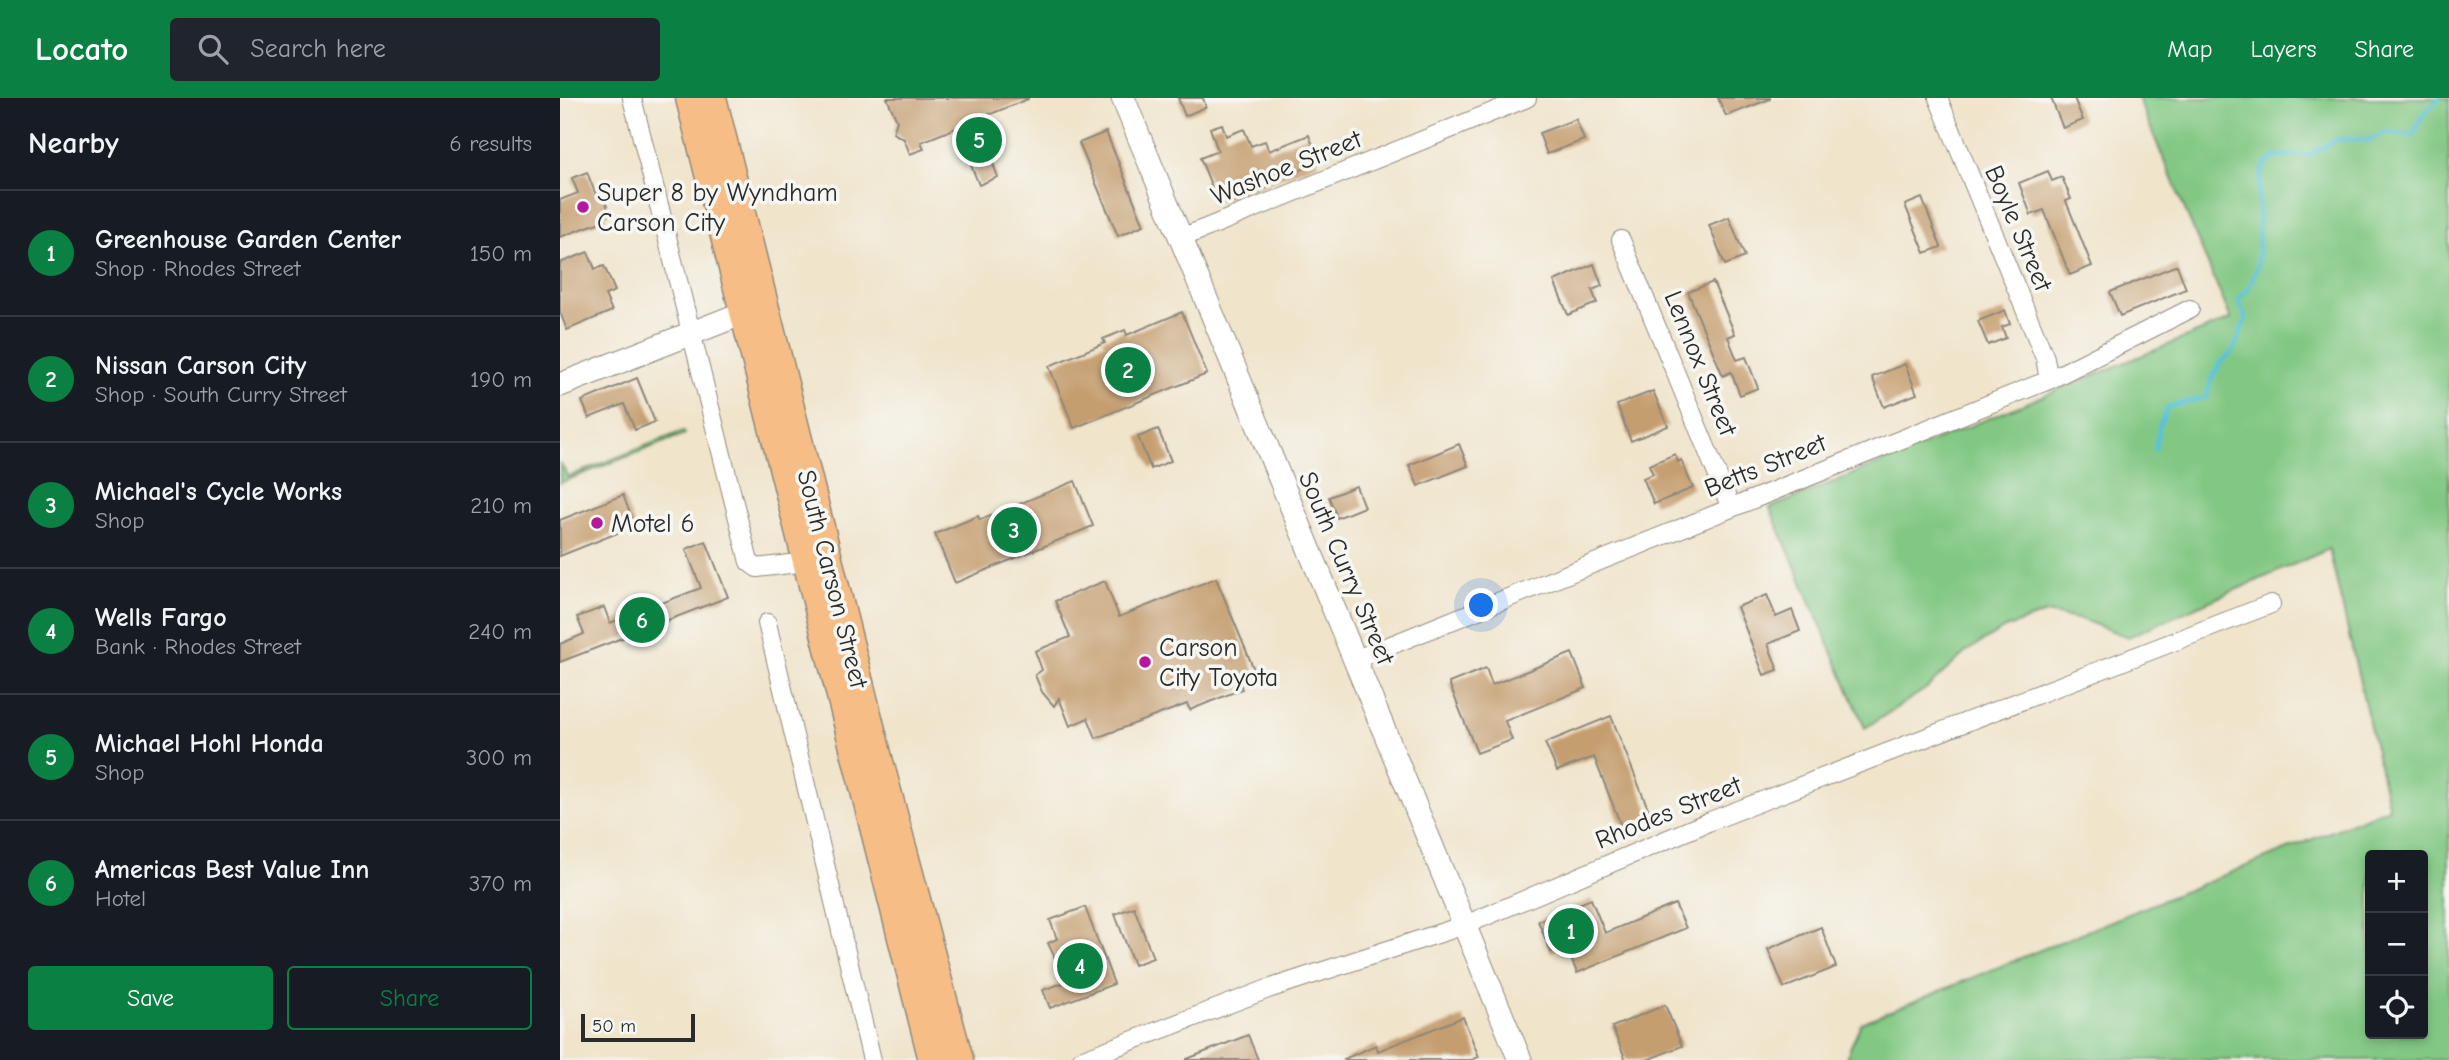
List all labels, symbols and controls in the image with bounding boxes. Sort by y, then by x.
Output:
search box [170,18,660,81]
text: Locato [35,30,128,68]
icon: search [194,30,232,68]
text: Search here [250,34,386,64]
text: Map [2167,35,2213,63]
text: Layers [2251,35,2316,63]
text: Share [2354,35,2414,63]
pin: 5 [956,114,1002,166]
street label: Washoe Street [1207,124,1367,212]
text: Nearby [28,126,119,161]
text: 6 results [449,130,532,157]
street label: Boyle Street [1978,161,2059,297]
place label: Super 8 by Wyndham Carson City [597,178,838,238]
marker: Super 8 by Wyndham Carson City [575,199,591,215]
text: Greenhouse Garden Center [95,225,401,255]
text: 1 [46,240,56,267]
text: 150 m [470,240,532,267]
text: Shop · Rhodes Street [95,255,301,282]
street label: Lennox Street [1657,287,1743,442]
pin: 2 [1105,344,1151,396]
text: Nissan Carson City [95,351,307,381]
text: 2 [45,366,57,393]
text: 190 m [470,366,532,393]
text: Shop · South Curry Street [95,381,347,408]
street label: Betts Street [1700,427,1832,504]
street label: South Carson Street [790,467,874,693]
street label: South Curry Street [1292,467,1401,671]
text: Michael's Cycle Works [95,477,342,507]
text: 3 [45,492,57,519]
text: 210 m [470,492,532,519]
pin: 3 [991,504,1037,556]
text: Shop [95,507,144,534]
place label: Motel 6 [611,509,695,539]
marker: Motel 6 [589,515,605,531]
your location [1464,588,1498,622]
pin: 6 [619,594,665,646]
text: Wells Fargo [95,603,227,633]
text: 4 [46,618,56,645]
text: 240 m [468,618,532,645]
text: Bank · Rhodes Street [95,633,301,660]
place label: Carson City Toyota [1159,633,1278,693]
marker: Carson City Toyota [1137,654,1153,670]
text: Michael Hohl Honda [95,729,324,759]
text: 5 [45,744,57,771]
text: 300 m [466,744,532,771]
text: Shop [95,759,144,786]
street label: Rhodes Street [1591,769,1747,856]
map controls [2365,850,2428,1039]
button: + [2365,850,2428,913]
text: Americas Best Value Inn [95,855,369,885]
text: 6 [45,870,57,897]
text: 370 m [469,870,532,897]
text: Hotel [95,885,146,912]
pin: 1 [1548,905,1594,957]
button: − [2365,913,2428,976]
pin: 4 [1057,940,1103,992]
button: Save [28,966,273,1030]
button: Share [287,966,532,1030]
button: locate [2365,976,2428,1039]
scale bar [581,1011,695,1043]
text: 50 m [592,1015,636,1037]

